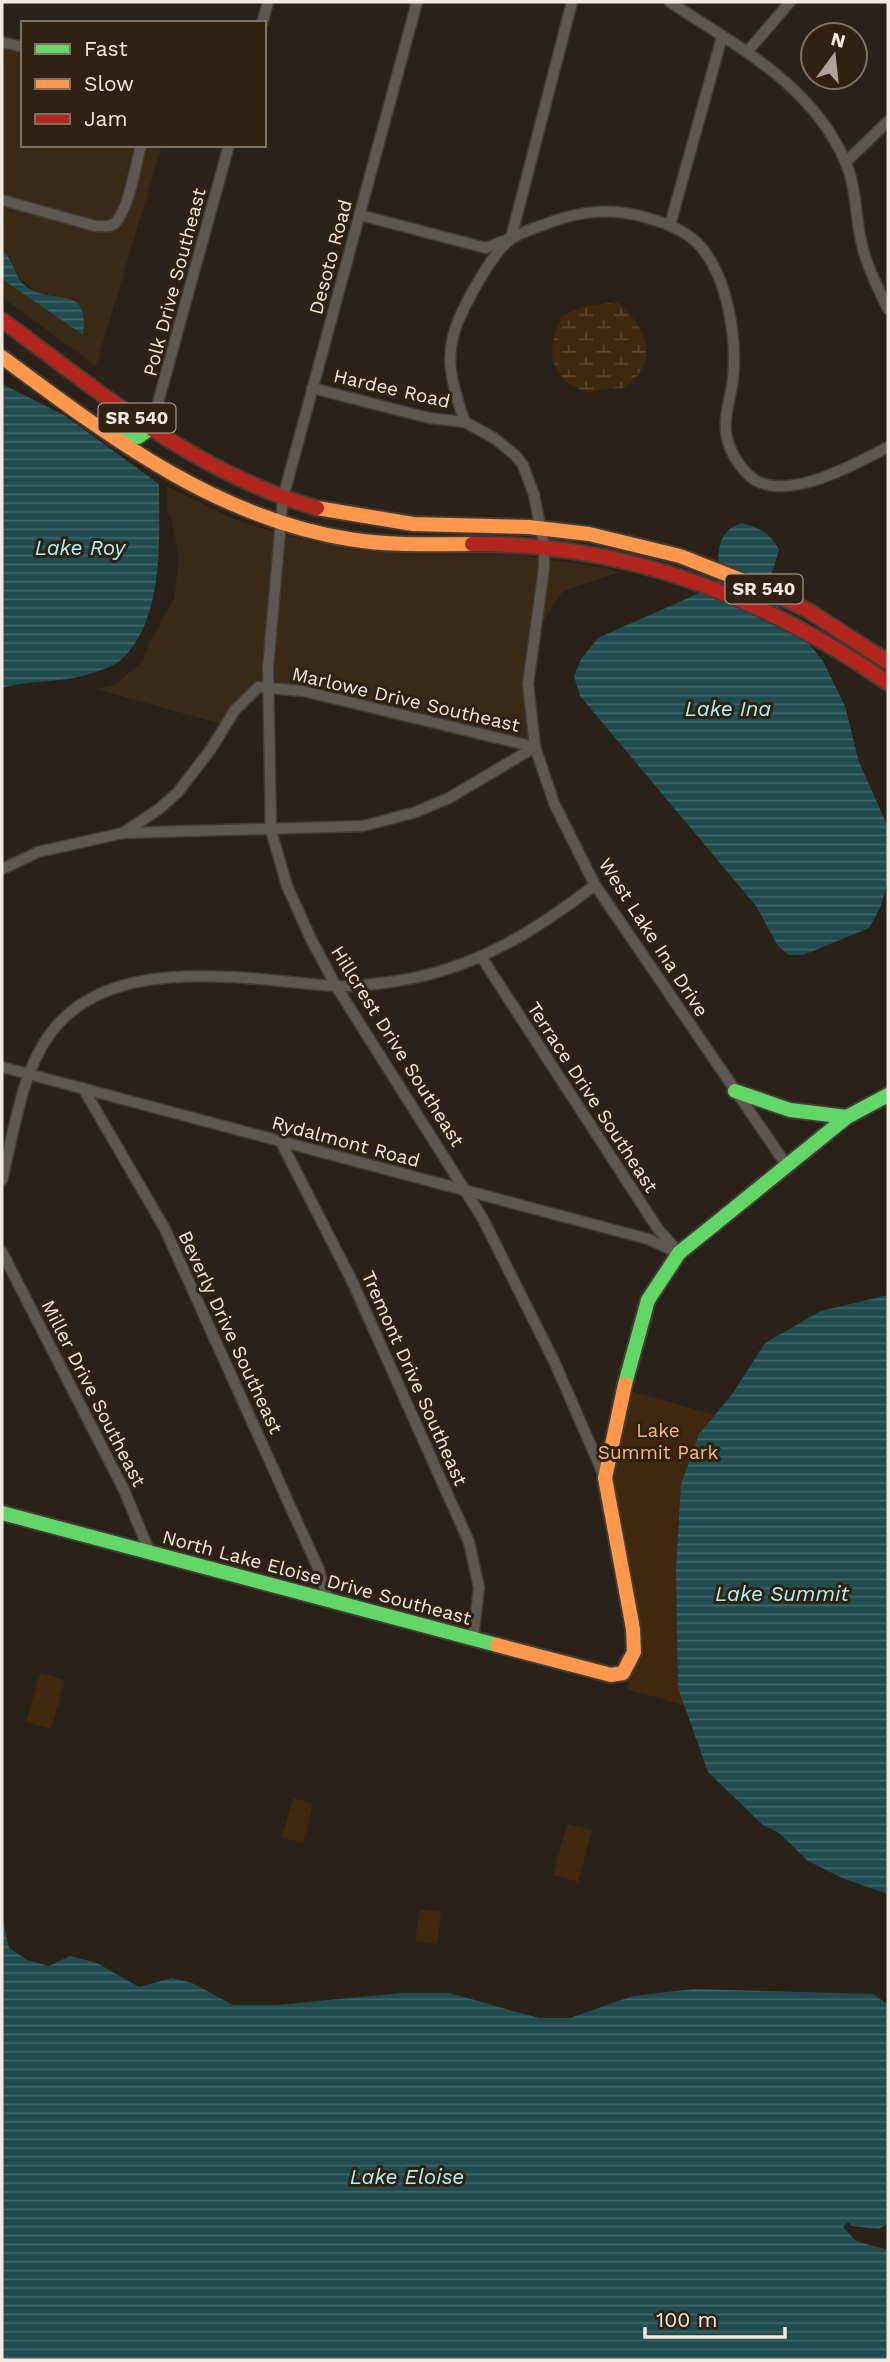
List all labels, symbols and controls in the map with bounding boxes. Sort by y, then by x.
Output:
legend [21,21,266,147]
north arrow [799,21,869,91]
text: N [828,27,848,53]
text: Fast [84,36,128,61]
text: Slow [84,71,134,96]
text: Jam [84,106,127,131]
street label: Polk Drive Southeast [138,185,211,379]
street label: Desoto Road [304,197,357,317]
street label: Hardee Road [331,364,452,413]
road number: SR 540 [99,404,176,432]
water label: Lake Roy [35,535,127,560]
road number: SR 540 [726,574,802,604]
street label: Marlowe Drive Southeast [290,662,522,737]
water label: Lake Ina [685,696,771,721]
street label: West Lake Ina Drive [594,854,713,1021]
street label: Hillcrest Drive Southeast [326,942,469,1151]
street label: Terrace Drive Southeast [522,998,663,1197]
street label: Rydalmont Road [269,1111,422,1172]
street label: Beverly Drive Southeast [173,1227,288,1437]
street label: Tremont Drive Southeast [357,1267,472,1489]
street label: Miller Drive Southeast [37,1296,151,1490]
park label: Lake Summit Park [598,1419,718,1464]
street label: North Lake Eloise Drive Southeast [160,1525,474,1630]
water label: Lake Summit [715,1581,849,1606]
water label: Lake Eloise [350,2164,464,2189]
scale bar [645,2296,785,2340]
text: 100 m [656,2307,718,2332]

